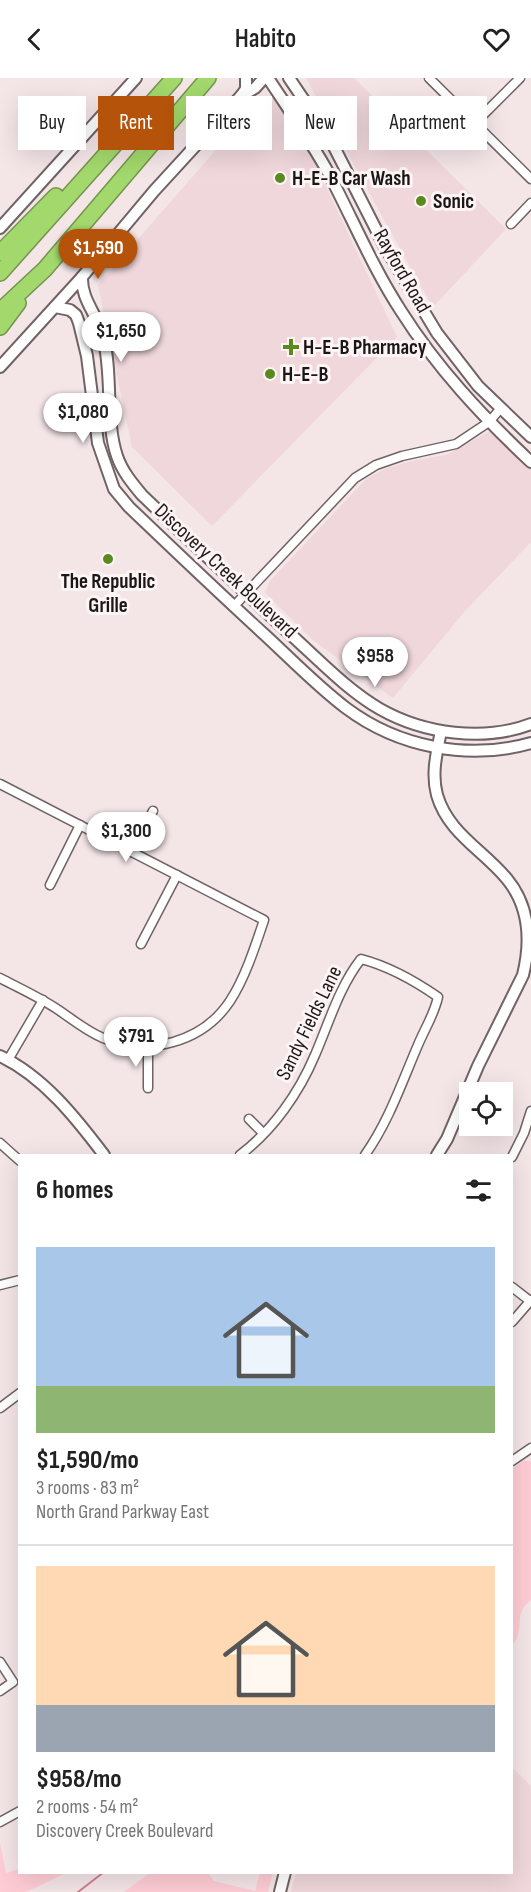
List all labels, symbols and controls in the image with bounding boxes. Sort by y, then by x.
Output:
icon: back [18,23,51,56]
text: Habito [235,23,296,55]
icon: heart [480,23,513,56]
chip: Buy [18,96,86,150]
chip: Rent [98,96,174,150]
chip: Filters [186,96,272,150]
chip: New [284,96,357,150]
chip: Apartment [369,96,487,150]
place label: H-E-B Car Wash [292,166,411,191]
marker: H-E-B Car Wash [273,171,287,185]
place label: Sonic [433,189,474,214]
marker: Sonic [414,194,428,208]
street label: Rayford Road [368,225,436,317]
pin: $1,590 [49,229,147,280]
text: $1,590 [72,236,124,260]
pin: $1,650 [72,312,170,363]
text: $1,650 [96,319,146,343]
place label: H-E-B Pharmacy [303,335,427,360]
marker: H-E-B Pharmacy [284,340,298,354]
place label: H-E-B [282,362,328,387]
marker: H-E-B [263,367,277,381]
pin: $1,080 [34,393,132,444]
text: $1,080 [57,400,109,424]
street label: Discovery Creek Boulevard [149,498,303,644]
marker: The Republic Grille [101,552,115,566]
place label: The Republic Grille [61,569,155,618]
pin: $958 [339,637,411,688]
text: $958 [356,644,394,668]
pin: $1,300 [77,812,175,863]
text: $1,300 [100,819,152,843]
street label: Sandy Fields Lane [271,962,347,1084]
pin: $791 [100,1017,172,1068]
text: $791 [118,1024,154,1048]
map controls [459,1082,513,1136]
button: locate [459,1082,513,1136]
icon: filters [462,1174,495,1207]
text: 6 homes [36,1175,114,1206]
icon: home [212,1286,320,1394]
text: $1,590/mo [36,1445,139,1476]
text: 3 rooms · 83 m² [36,1476,139,1500]
text: North Grand Parkway East [36,1500,209,1524]
icon: home [212,1605,320,1713]
text: $958/mo [36,1764,122,1795]
text: 2 rooms · 54 m² [36,1795,138,1819]
text: Discovery Creek Boulevard [36,1819,213,1843]

